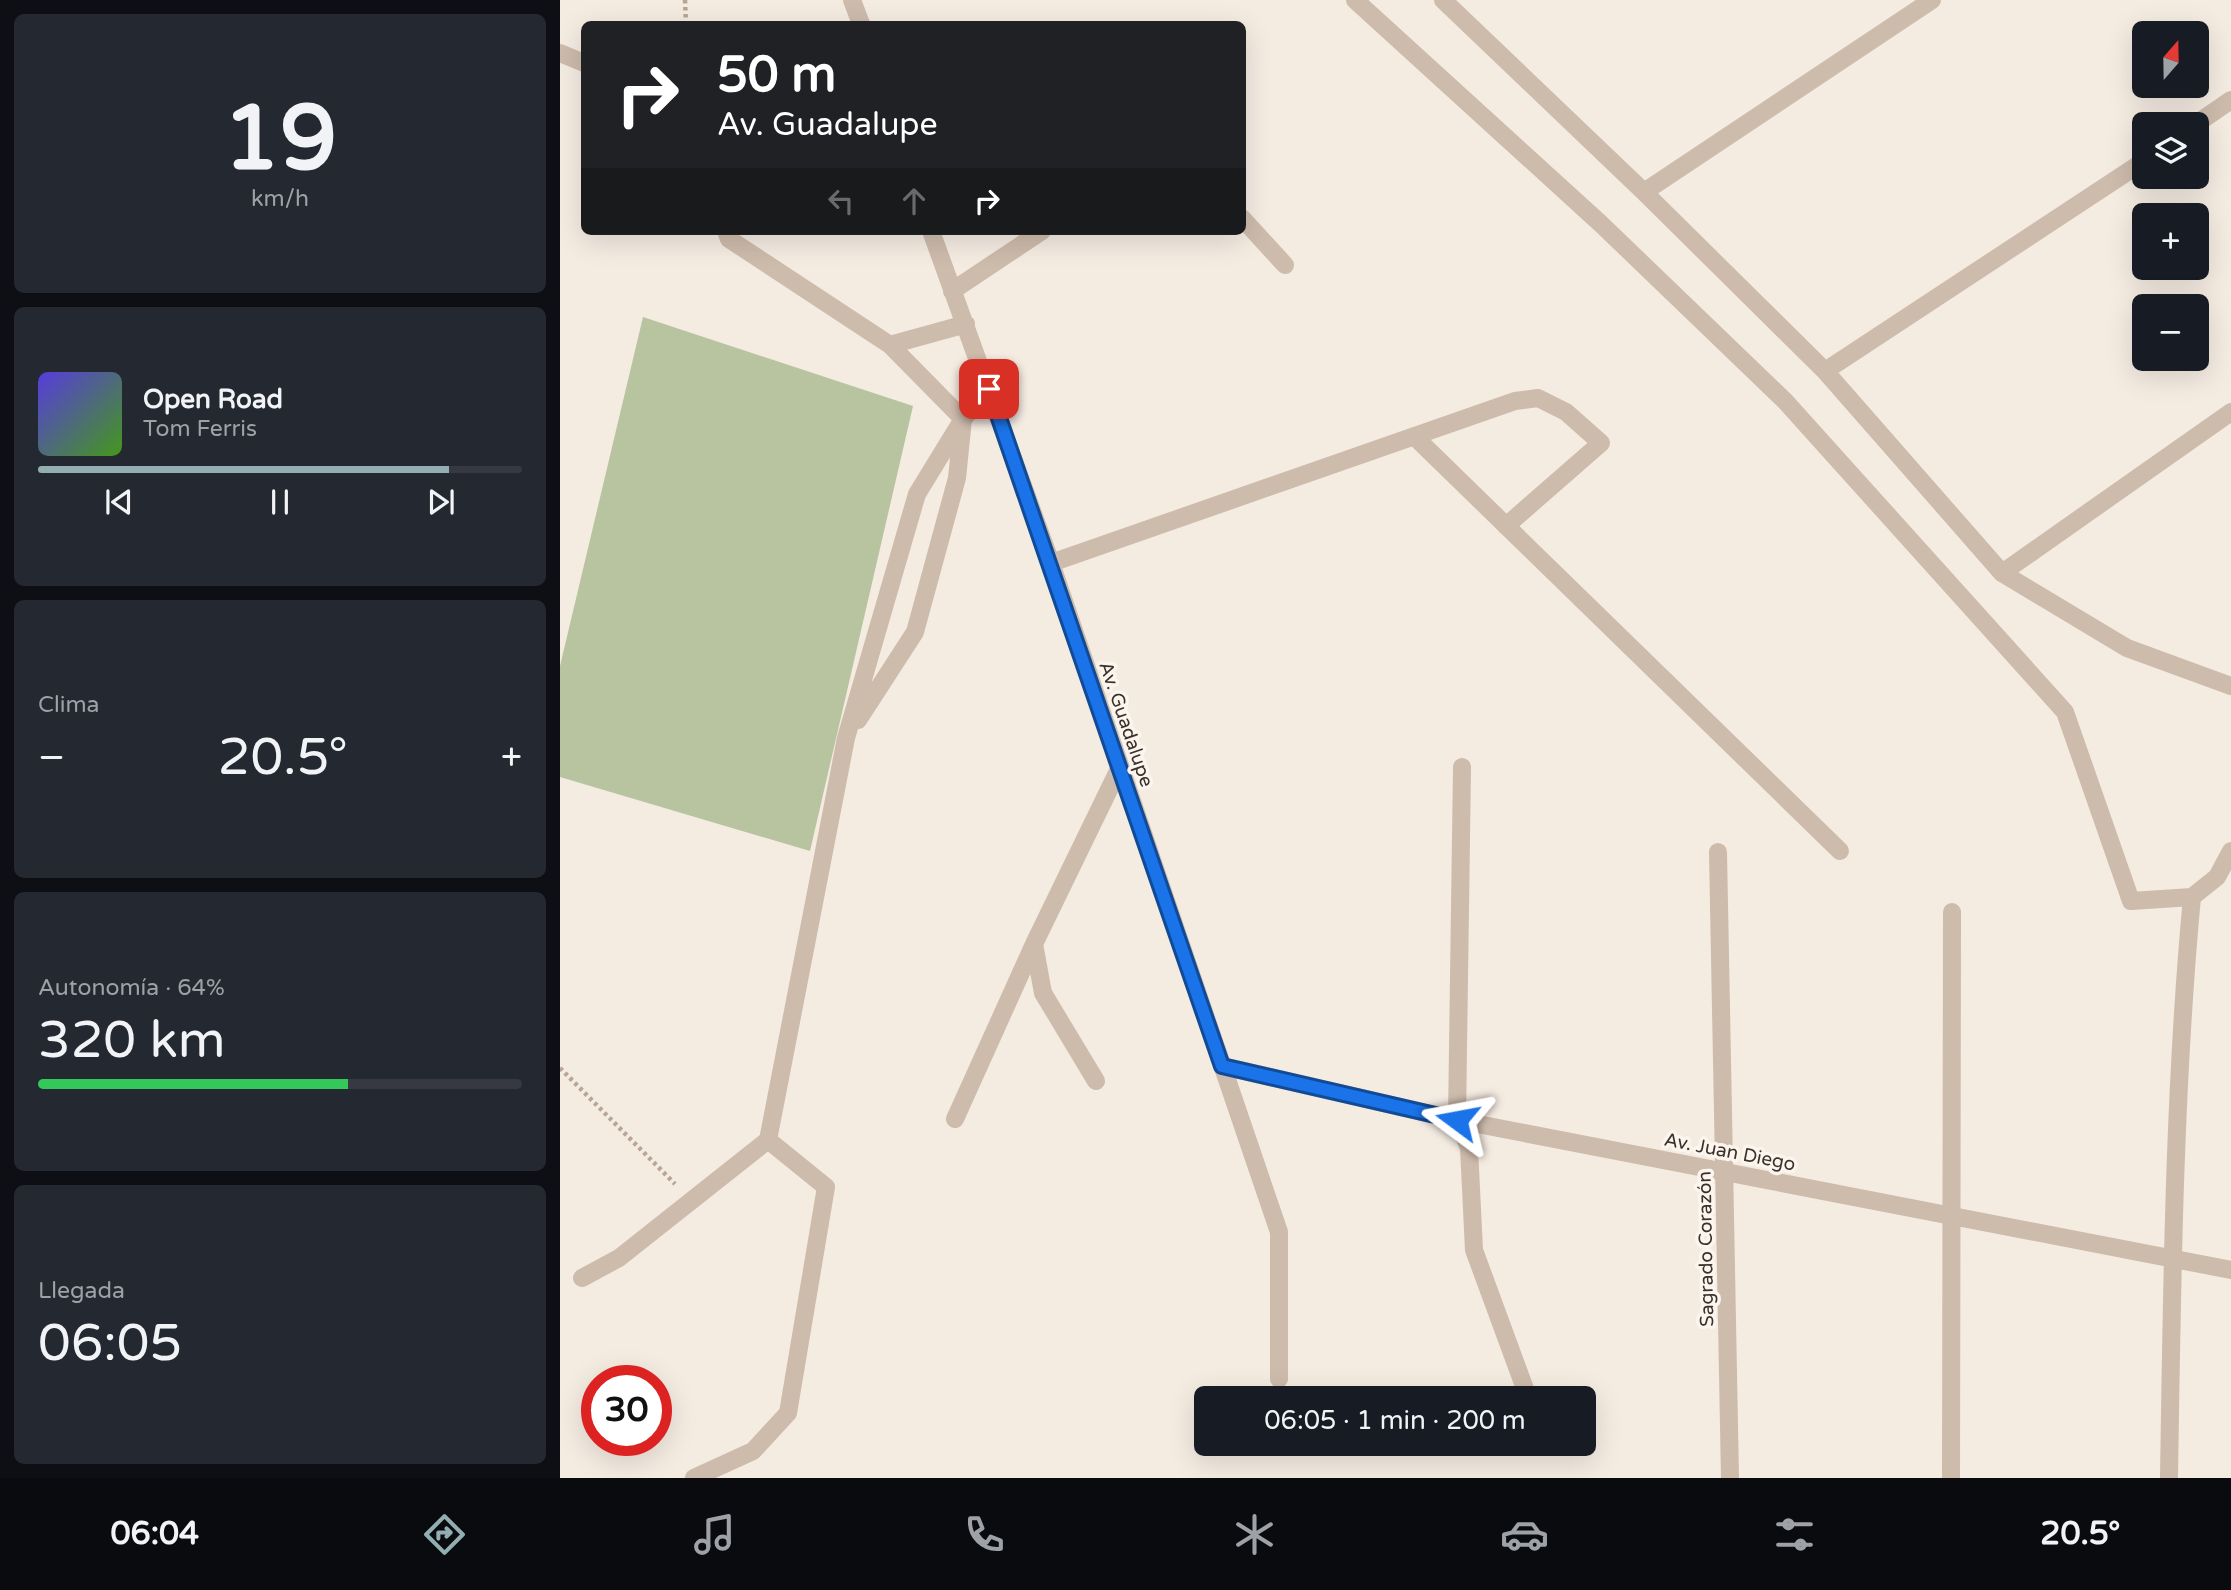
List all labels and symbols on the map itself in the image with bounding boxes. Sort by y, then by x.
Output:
north arrow [2132,21,2208,98]
pin [959,359,1019,419]
street label: Av. Guadalupe [1094,659,1158,790]
position arrow [1420,1083,1494,1157]
street label: Av. Juan Diego [1662,1128,1797,1176]
street label: Sagrado Corazón [1694,1171,1718,1327]
speed limit sign: 30 [581,1365,672,1456]

